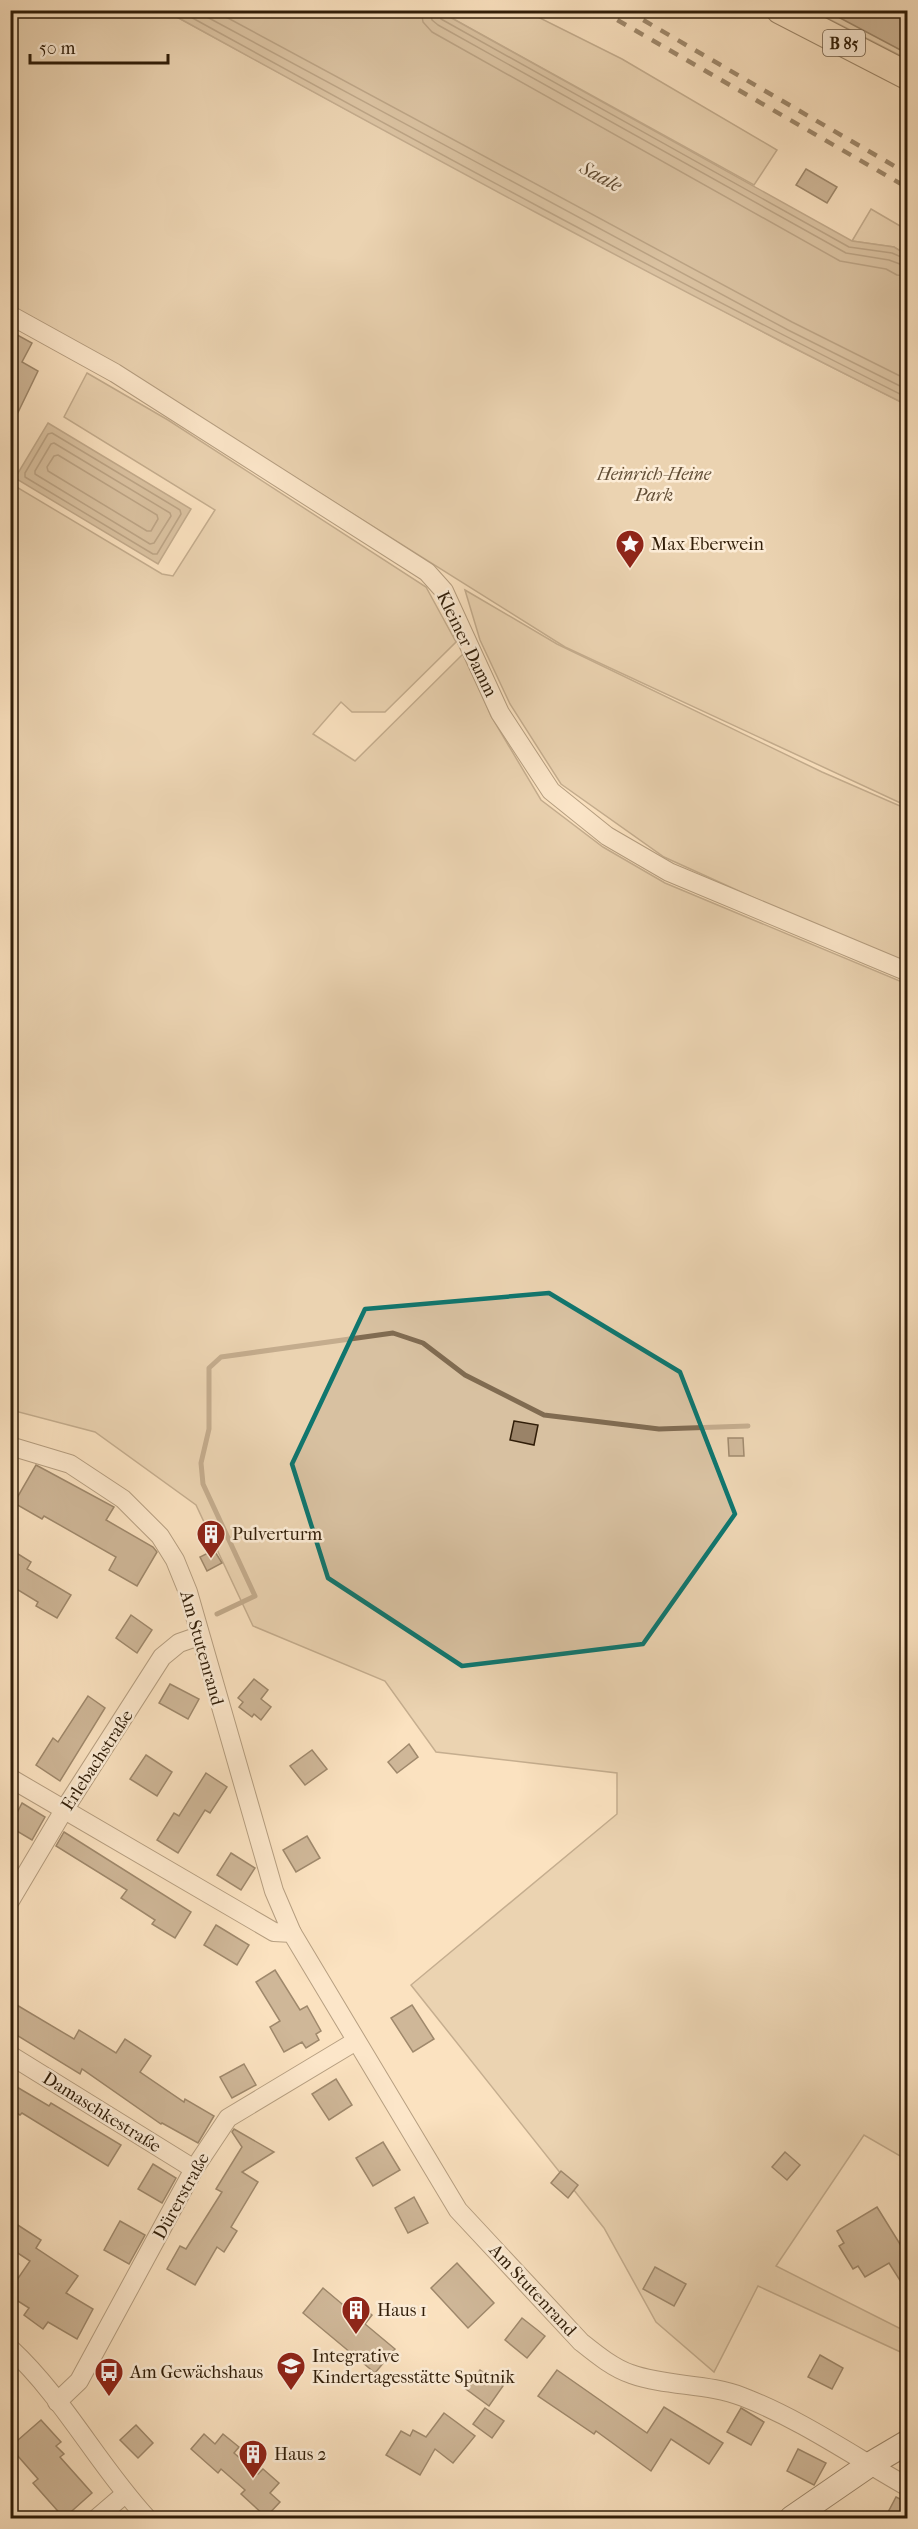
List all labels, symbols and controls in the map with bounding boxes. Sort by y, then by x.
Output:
scale bar [30,27,168,65]
road number: B 85 [823,30,865,56]
text: 50 m [39,38,76,59]
water label: Saale [575,156,626,197]
park label: Heinrich-Heine Park [596,464,712,506]
place icon: Max Eberwein [614,528,646,570]
place label: Max Eberwein [651,534,764,555]
street label: Kleiner Damm [432,588,501,700]
building icon: Pulverturm [195,1518,227,1560]
place label: Pulverturm [232,1524,322,1545]
street label: Am Stutenrand [175,1587,228,1708]
street label: Erlebachstraße [57,1706,138,1815]
street label: Damaschkestraße [39,2068,165,2157]
street label: Dürerstraße [149,2149,214,2243]
street label: Am Stutenrand [484,2239,581,2341]
building icon: Haus 1 [340,2294,372,2336]
place label: Haus 1 [377,2300,427,2321]
place label: Integrative Kindertagesstätte Sputnik [312,2346,515,2388]
school or university icon: Integrative Kindertagesstätte Sputnik [275,2350,307,2392]
bus stop icon: Am Gewächshaus [93,2356,125,2398]
place label: Am Gewächshaus [129,2362,264,2383]
building icon: Haus 2 [237,2438,269,2480]
place label: Haus 2 [274,2444,326,2465]

